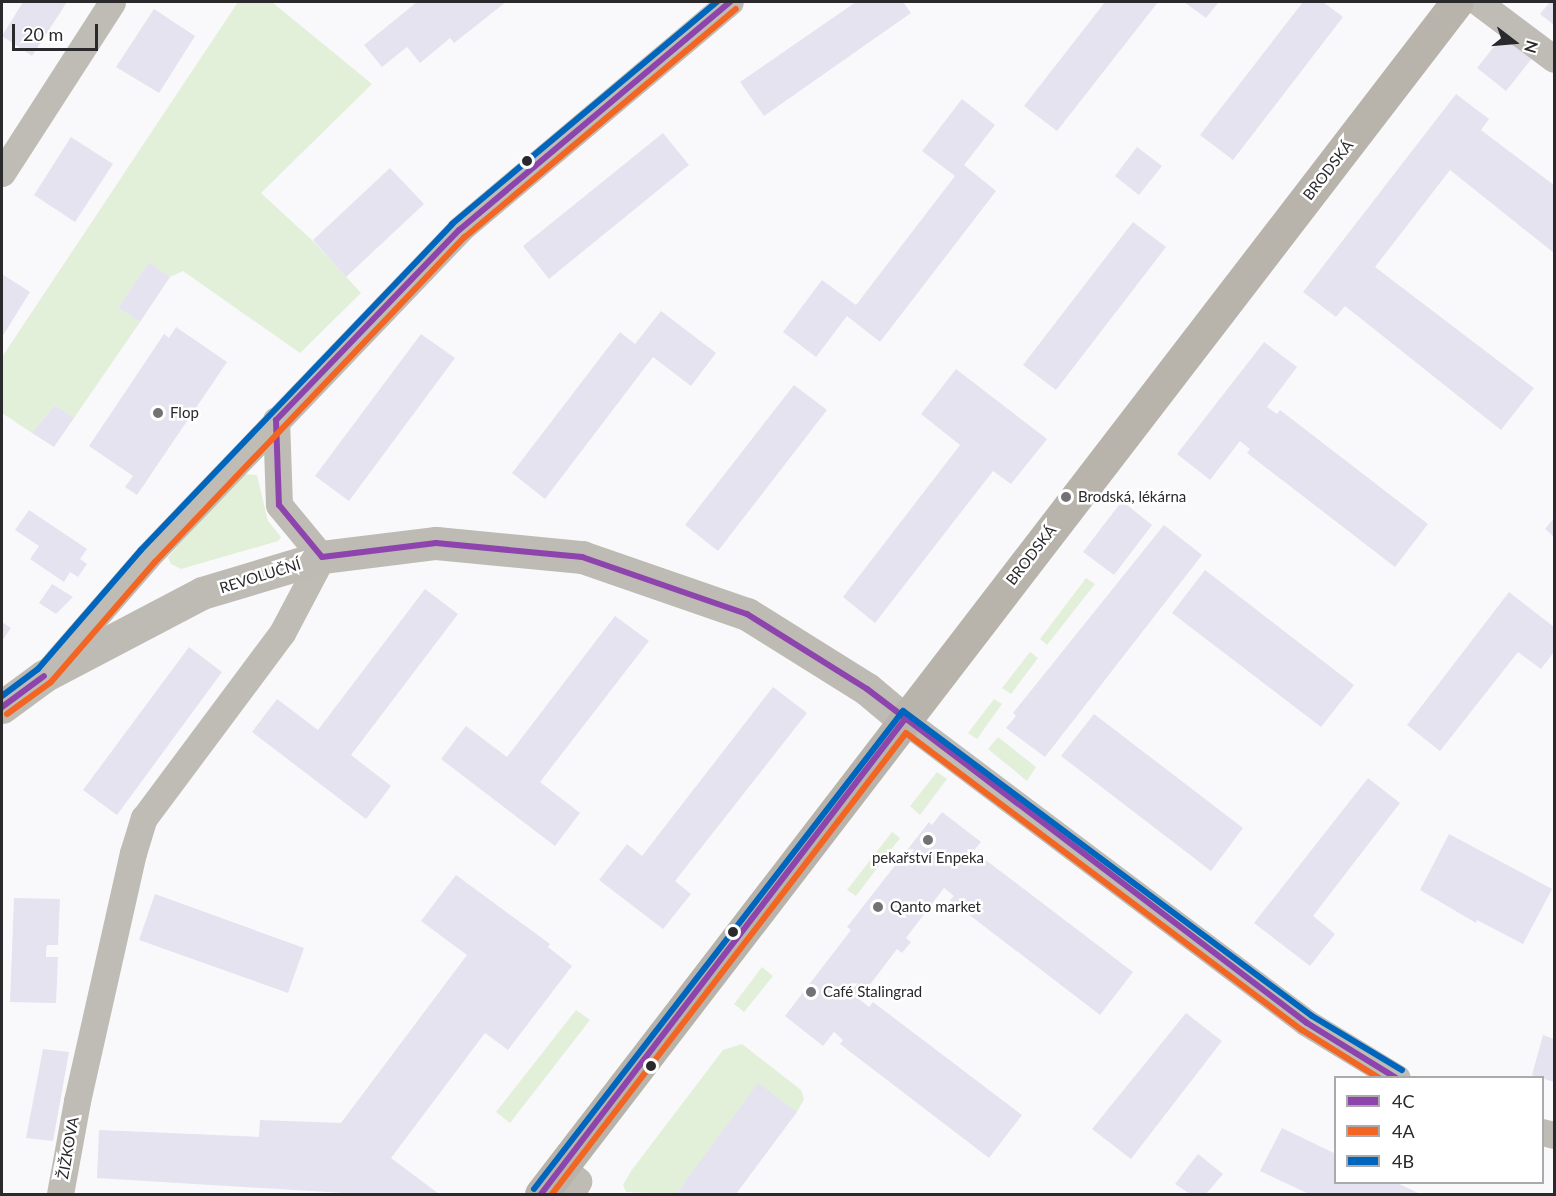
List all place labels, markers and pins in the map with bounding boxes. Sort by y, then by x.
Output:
unlabelled marker [521,155,533,167]
place label: Flop [170,404,199,422]
marker: Flop [151,406,165,420]
place label: Brodská, lékárna [1078,488,1186,506]
marker: Brodská, lékárna [1059,490,1073,504]
marker: pekařství Enpeka [921,833,935,847]
place label: pekařství Enpeka [872,849,984,867]
place label: Qanto market [890,898,981,916]
marker: Qanto market [871,900,885,914]
unlabelled marker [727,926,739,938]
place label: Café Stalingrad [823,983,922,1001]
marker: Café Stalingrad [804,985,818,999]
unlabelled marker [645,1060,657,1072]

